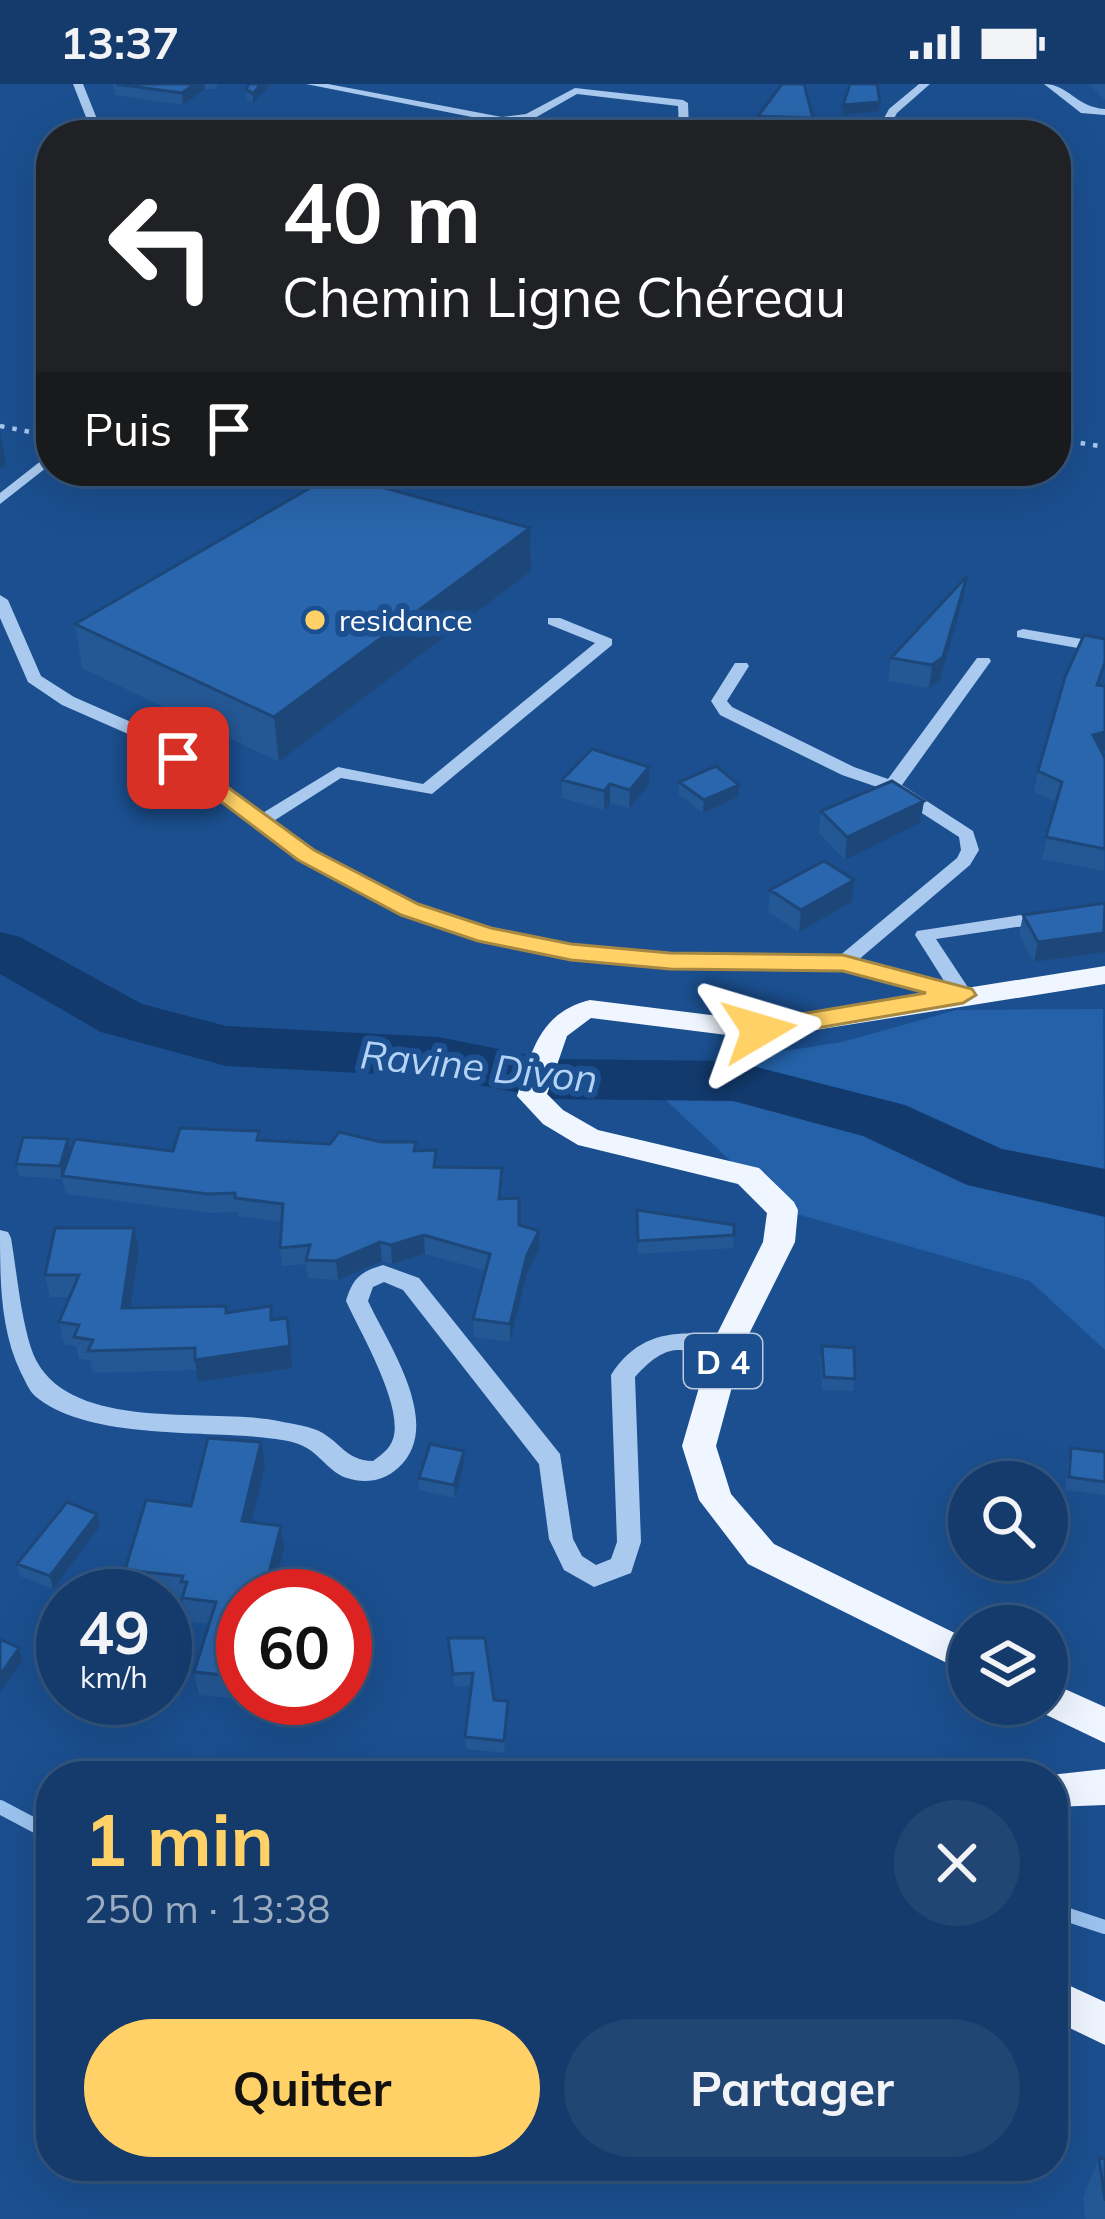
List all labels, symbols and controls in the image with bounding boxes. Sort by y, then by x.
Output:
text: 13:37 [60,14,179,70]
text: 40 m [282,159,481,264]
icon: left [84,168,240,324]
text: Chemin Ligne Chéreau [282,263,846,331]
icon: arrive [196,396,262,462]
text: Puis [84,401,172,457]
place label: residance [339,601,473,639]
marker: residance [302,607,328,633]
pin [127,707,229,809]
icon: arrive [145,725,211,791]
position arrow [696,967,822,1093]
water label: Ravine Divon [358,1029,600,1103]
road number: D 4 [684,1334,762,1388]
map controls [948,1461,1068,1725]
button: search [948,1461,1068,1581]
speed limit sign: 60 [216,1569,372,1725]
text: 49 [78,1594,150,1669]
button: layers [948,1605,1068,1725]
text: km/h [80,1658,148,1696]
text: 1 min [84,1794,274,1884]
button: close [894,1800,1020,1926]
text: 250 m · 13:38 [84,1884,330,1933]
button: Quitter [84,2019,540,2157]
button: Partager [564,2019,1020,2157]

